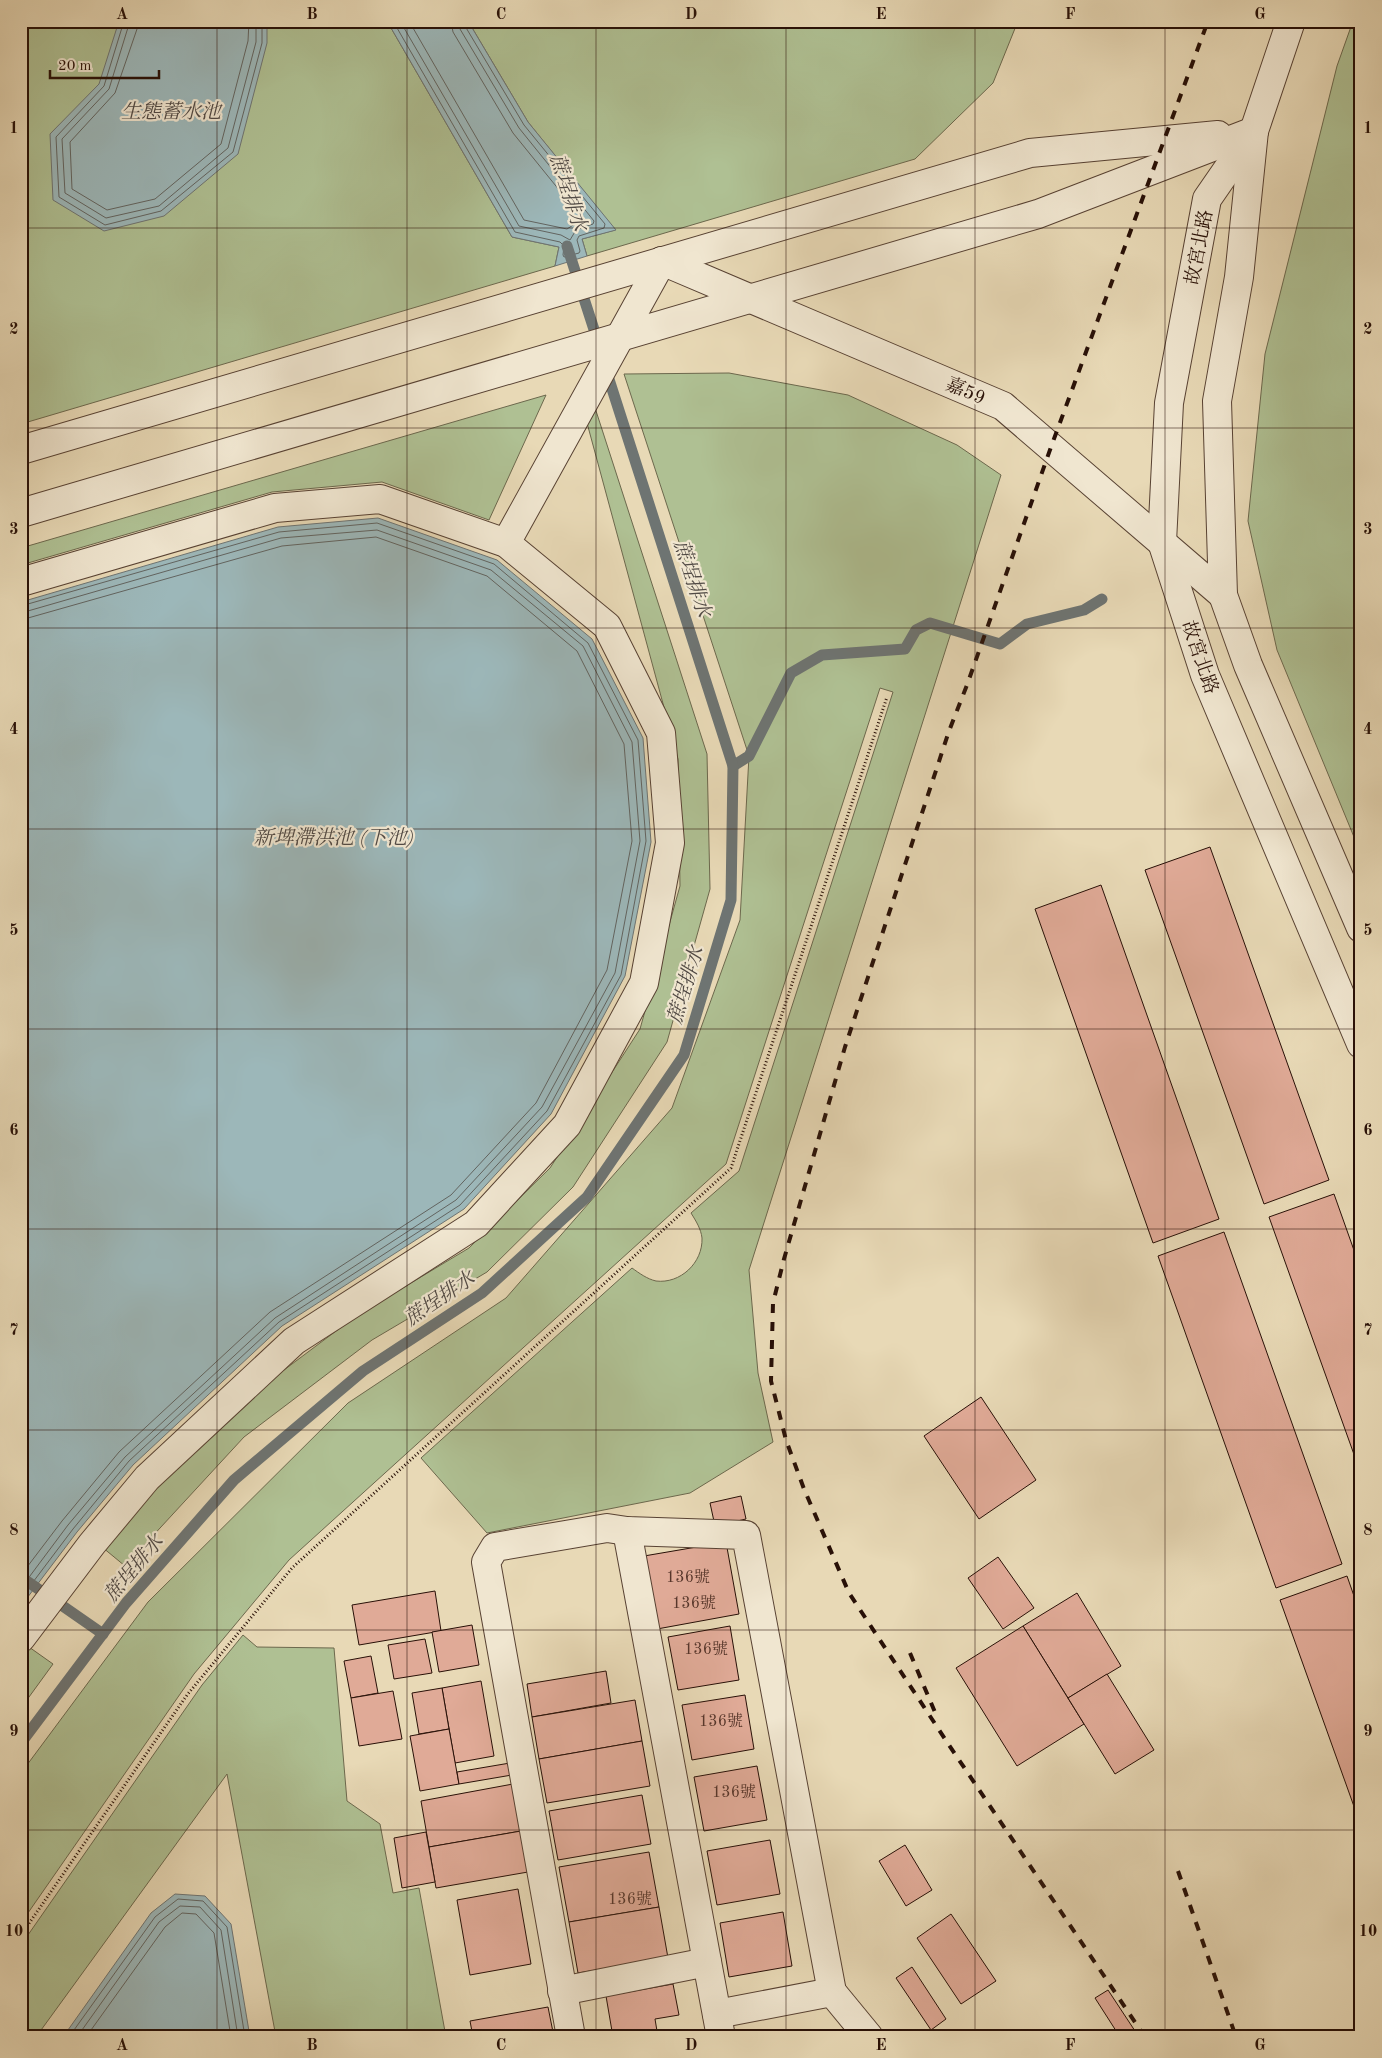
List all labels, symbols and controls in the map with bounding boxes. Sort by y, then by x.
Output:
text: A [116,7,128,23]
text: B [306,7,318,23]
text: C [496,7,506,23]
text: D [685,7,697,23]
text: E [875,7,887,23]
text: F [1065,7,1076,23]
text: G [1254,7,1266,23]
scale bar [50,48,159,80]
text: 20 m [58,59,92,74]
water label: 生態蓄水池 [121,101,223,123]
text: 1 [9,121,19,137]
text: 1 [1363,121,1373,137]
water label: 蔗埕排水 [545,151,591,236]
street label: 故宮北路 [1182,208,1217,287]
text: 2 [9,322,19,338]
text: 2 [1363,322,1373,338]
street label: 嘉59 [942,374,988,409]
text: 3 [9,522,19,538]
text: 3 [1363,522,1373,538]
water label: 蔗埕排水 [669,537,715,622]
street label: 故宮北路 [1177,618,1222,697]
text: 4 [9,722,19,738]
text: 4 [1363,722,1373,738]
water label: 新埤滯洪池 (下池) [254,827,414,849]
text: 5 [9,923,19,939]
text: 5 [1363,923,1373,939]
water label: 蔗埕排水 [664,942,709,1027]
text: 6 [9,1123,19,1139]
text: 6 [1363,1123,1373,1139]
water label: 蔗埕排水 [400,1266,481,1330]
text: 7 [9,1323,19,1339]
text: 7 [1363,1323,1373,1339]
text: 8 [9,1523,19,1539]
text: 8 [1363,1523,1373,1539]
water label: 蔗埕排水 [100,1529,169,1606]
house number: 136號 [666,1568,710,1586]
house number: 136號 [672,1594,716,1612]
house number: 136號 [684,1640,728,1658]
house number: 136號 [699,1712,743,1730]
text: 9 [9,1724,19,1740]
text: 9 [1363,1724,1373,1740]
house number: 136號 [712,1783,756,1801]
house number: 136號 [608,1890,652,1908]
text: 10 [5,1924,23,1940]
text: 10 [1359,1924,1377,1940]
text: A [116,2038,128,2054]
text: B [306,2038,318,2054]
text: C [496,2038,506,2054]
text: D [685,2038,697,2054]
text: E [875,2038,887,2054]
text: F [1065,2038,1076,2054]
text: G [1254,2038,1266,2054]

